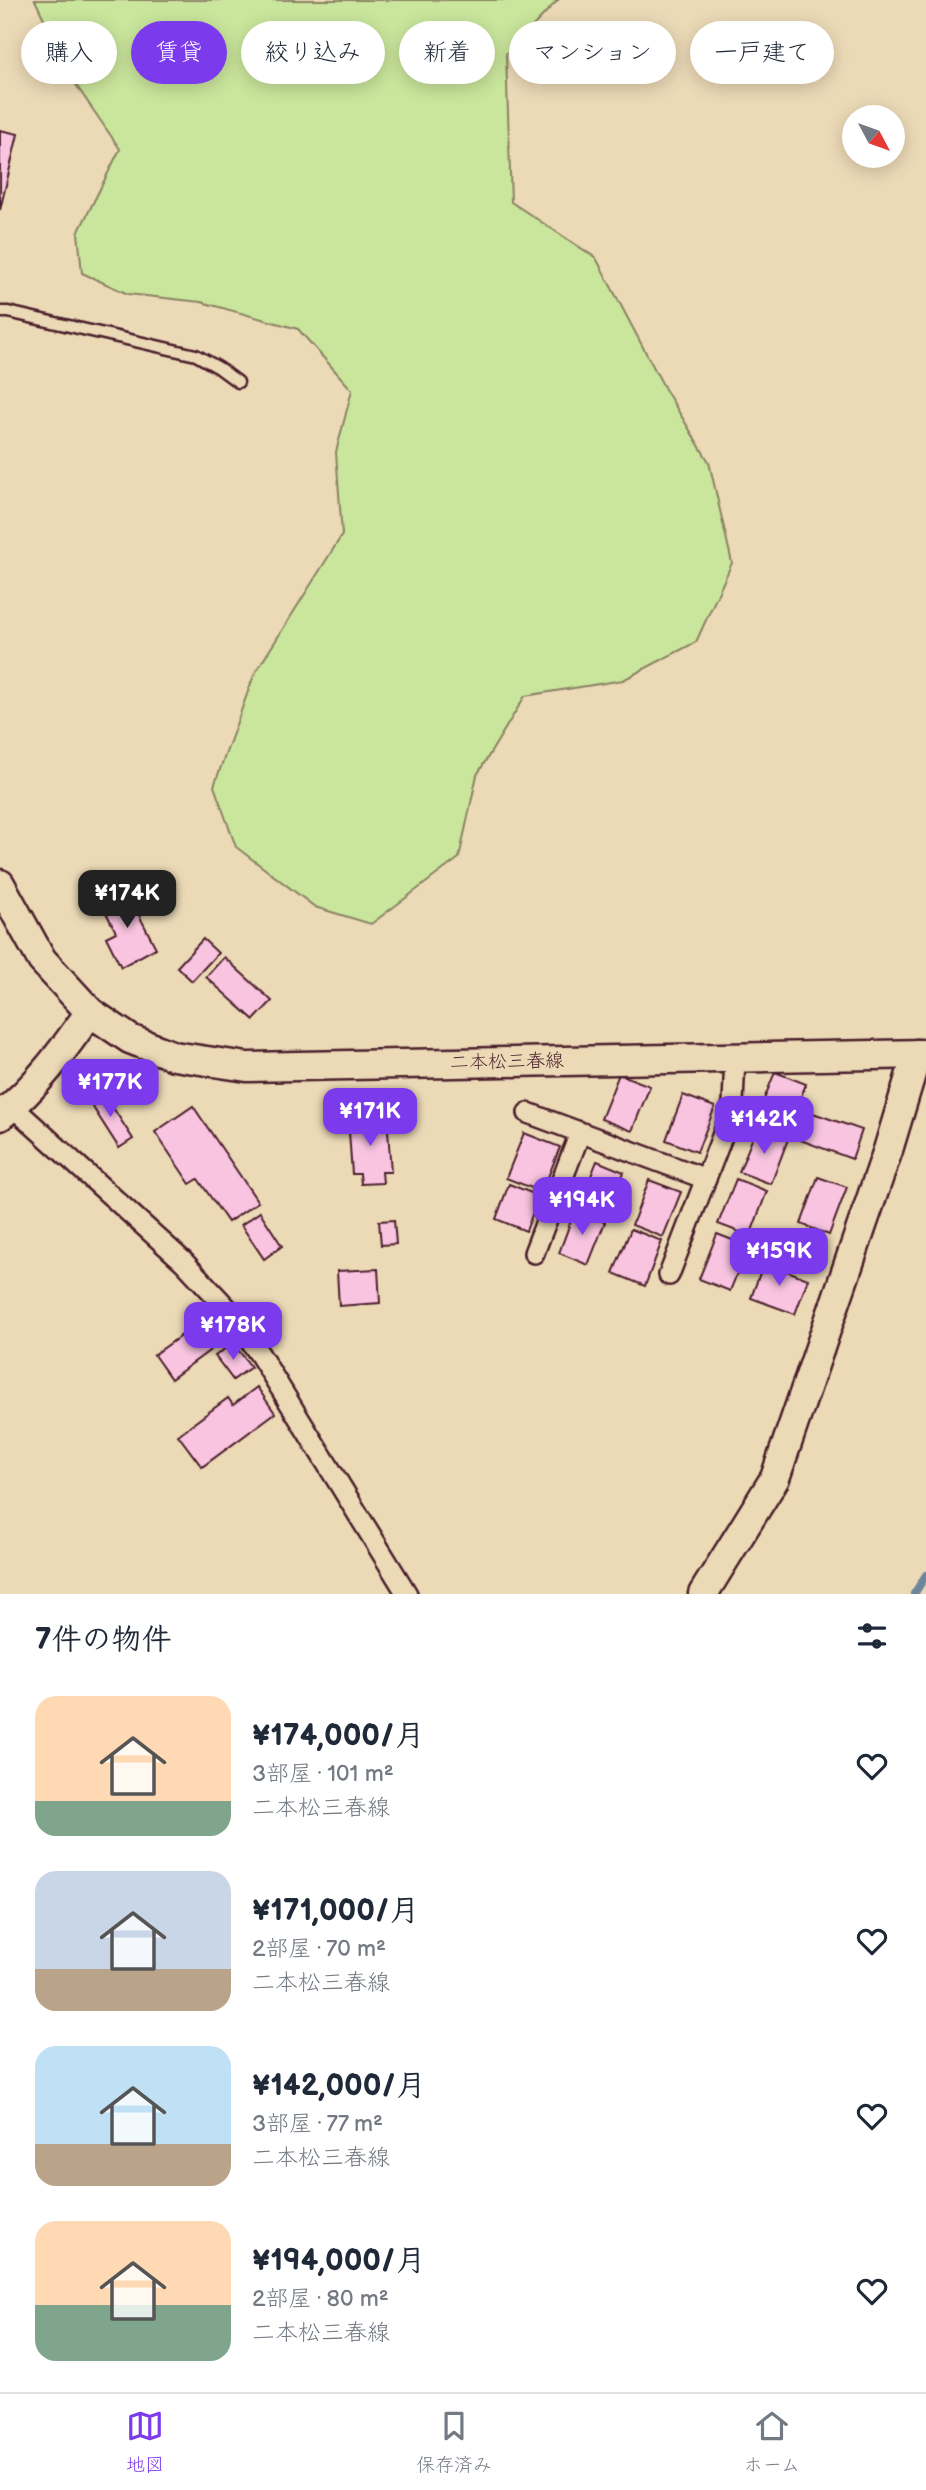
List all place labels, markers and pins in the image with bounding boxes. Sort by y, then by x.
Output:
pin: ¥174K [78,870,176,930]
pin: ¥177K [61,1060,159,1119]
pin: ¥171K [321,1088,419,1148]
pin: ¥142K [715,1096,813,1156]
pin: ¥194K [533,1178,631,1237]
pin: ¥159K [730,1228,828,1288]
pin: ¥178K [184,1302,282,1362]

